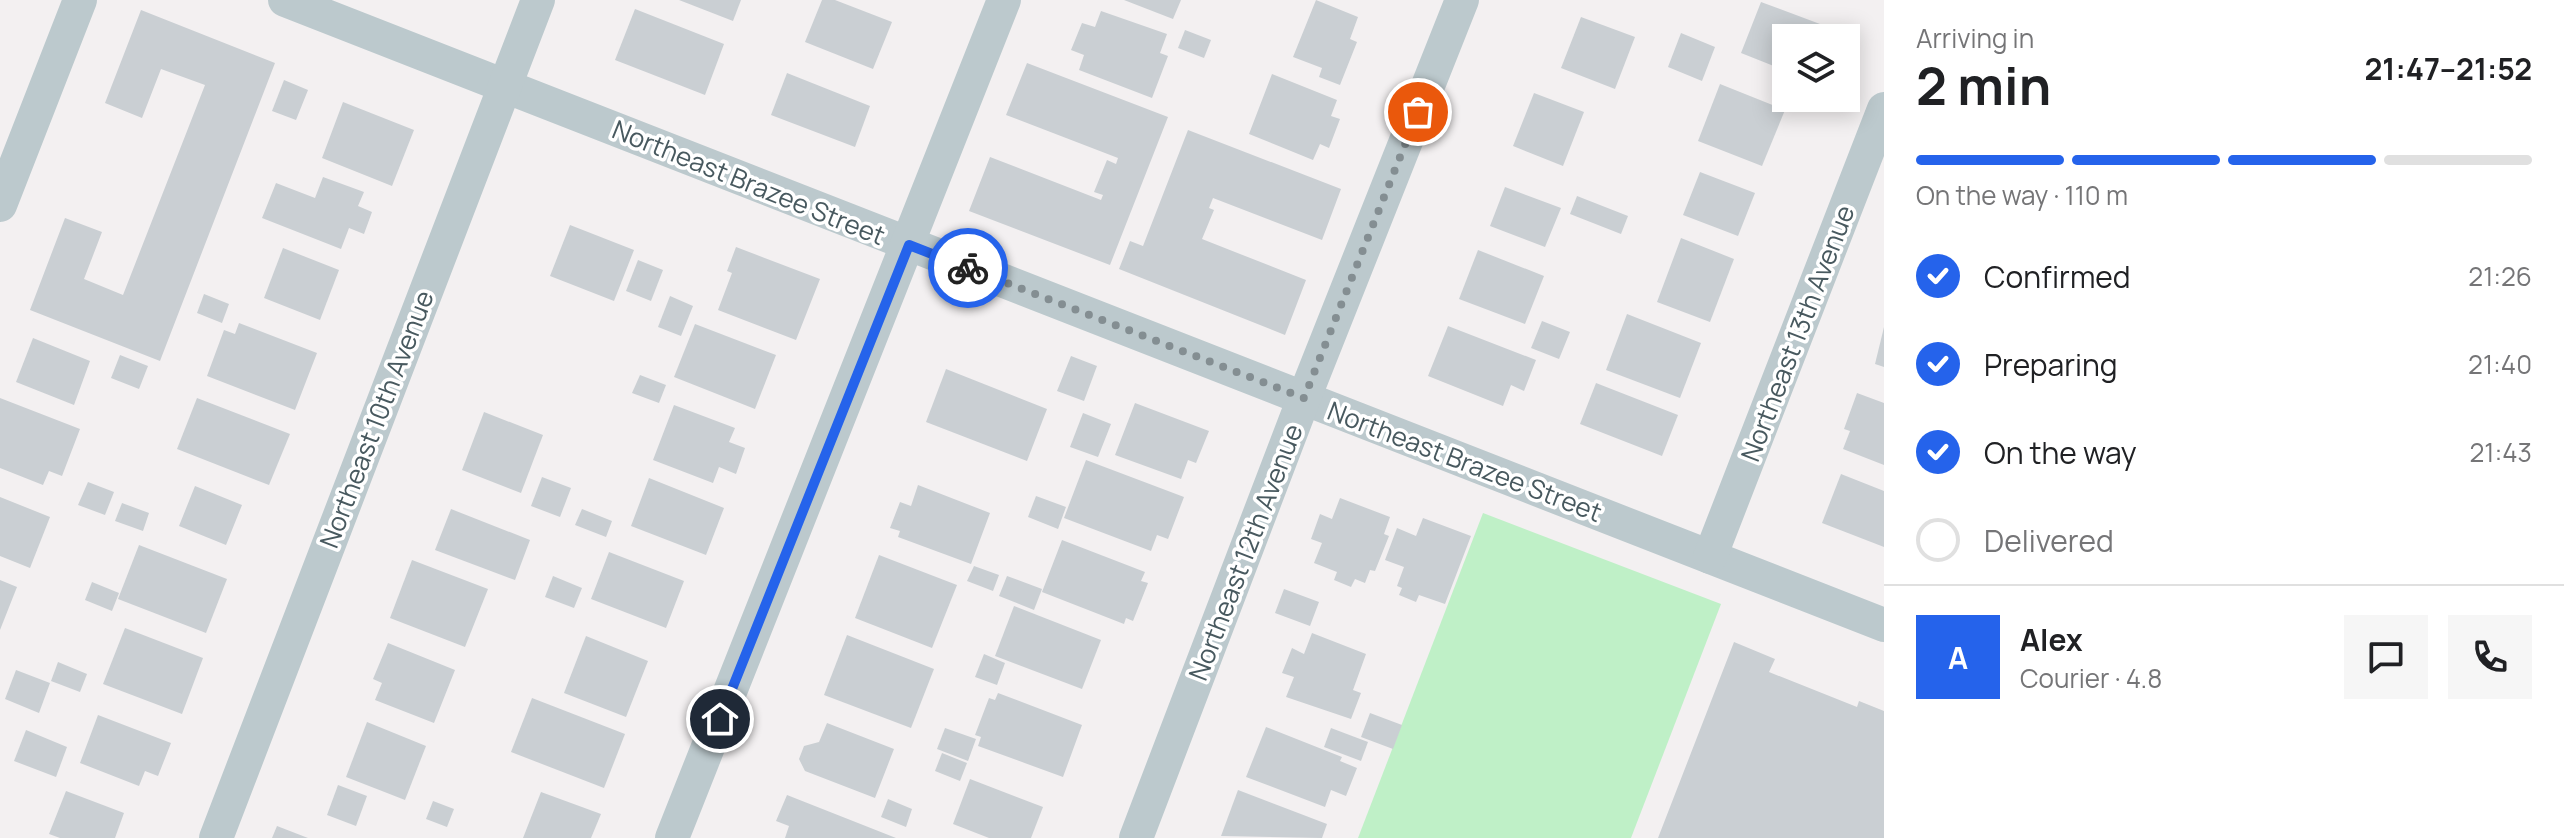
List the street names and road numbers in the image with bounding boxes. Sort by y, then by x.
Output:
street label: Northeast Brazee Street [607,111,891,253]
street label: Northeast 13th Avenue [1732,200,1862,466]
street label: Northeast 10th Avenue [310,285,442,553]
street label: Northeast Brazee Street [1323,392,1607,530]
street label: Northeast 12th Avenue [1179,419,1311,685]

